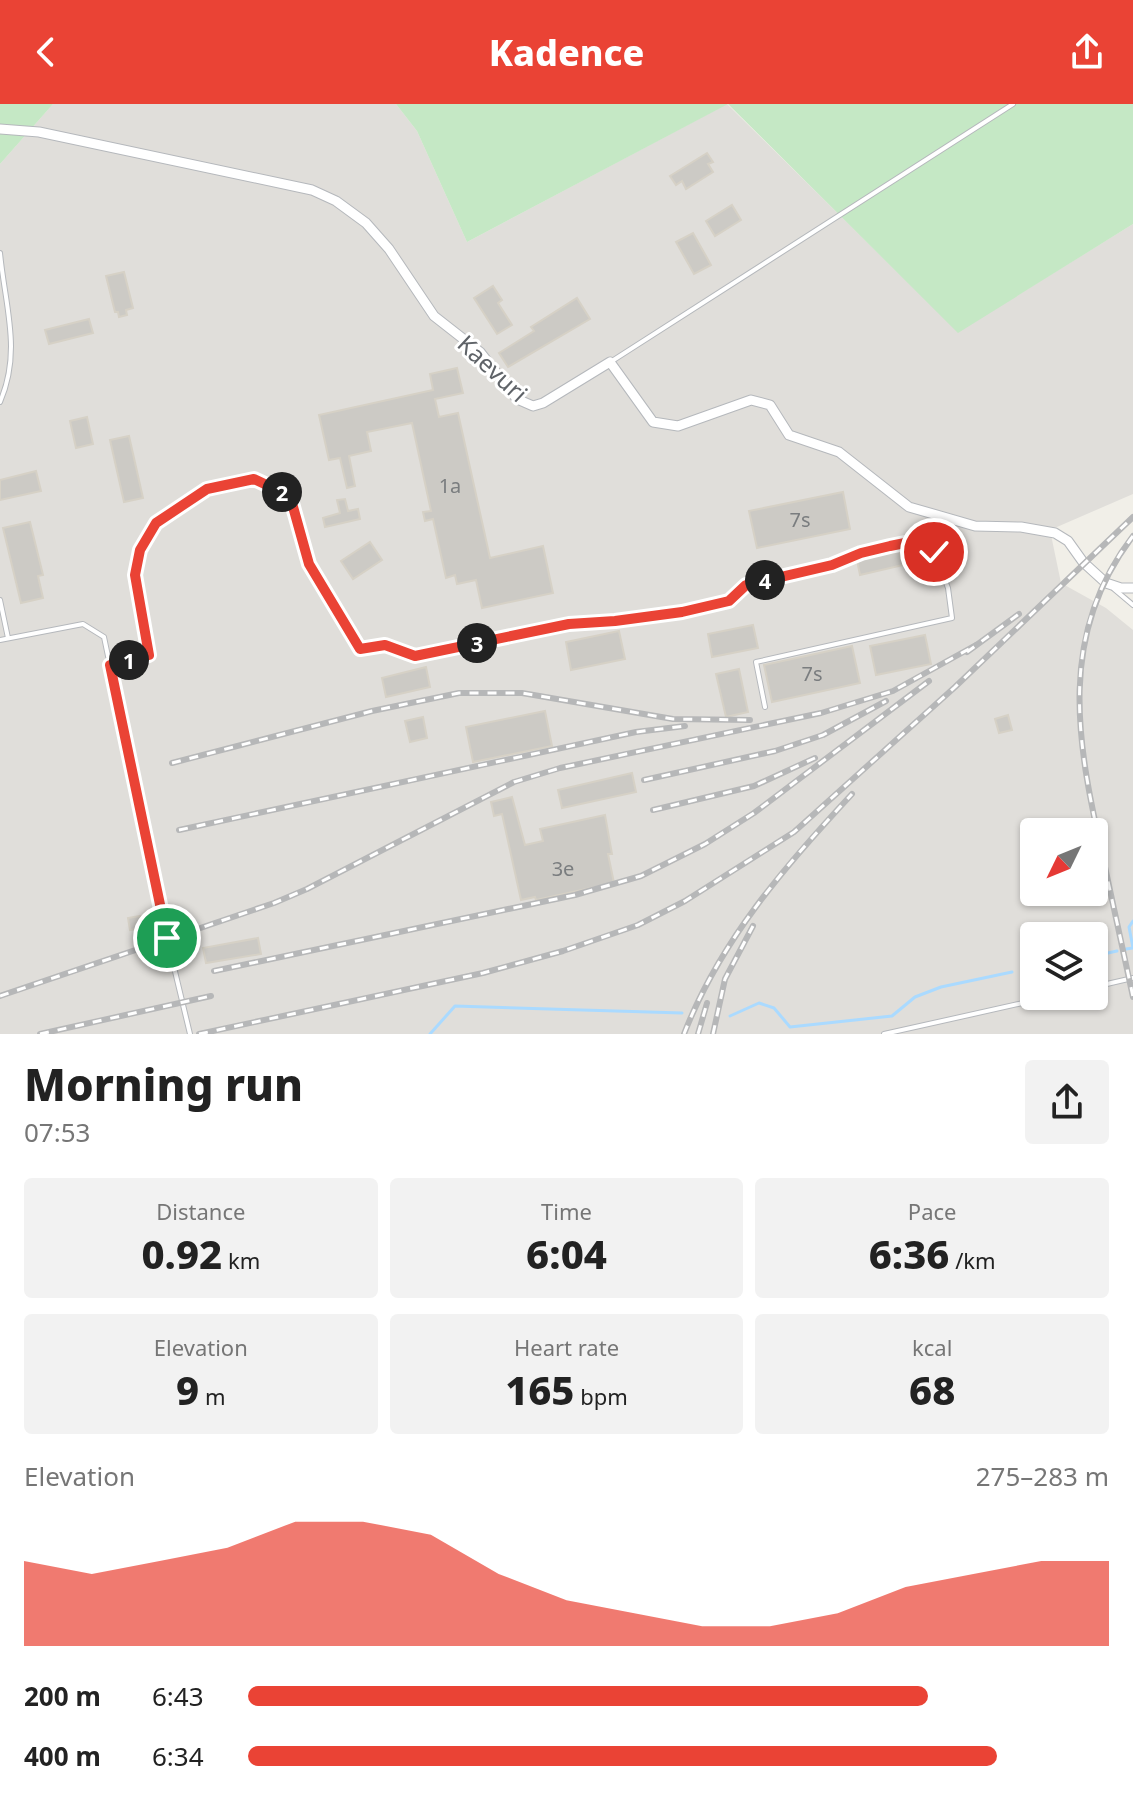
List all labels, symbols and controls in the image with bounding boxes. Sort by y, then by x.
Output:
text: Kadence [489,28,644,77]
icon: back [24,30,68,74]
icon: share [1065,30,1109,74]
street label: Kaevuri [451,327,535,409]
pin: 2 [262,472,302,512]
house number: 1a [439,472,461,499]
text: 2 [276,477,288,507]
house number: 7s [789,506,811,533]
pin [900,518,968,586]
icon: check [912,530,956,574]
pin: 4 [745,560,785,600]
text: 4 [759,565,771,595]
pin: 3 [457,623,497,663]
text: 3 [471,628,483,658]
pin: 1 [109,640,149,680]
text: 1 [123,645,135,675]
house number: 7s [801,660,823,687]
north arrow [1020,818,1108,906]
map controls [1020,818,1108,1010]
house number: 3e [552,855,574,882]
pin [133,904,201,972]
icon: arrive [145,916,189,960]
button: layers [1020,922,1108,1010]
text: Morning run [24,1054,303,1114]
button: share [1025,1060,1109,1144]
text: 07:53 [24,1114,90,1150]
text: Distance [156,1196,245,1226]
text: Time [541,1196,592,1226]
text: Pace [908,1196,956,1226]
text: 0.92 [141,1226,222,1281]
text: 6:04 [526,1226,607,1281]
text: 6:36 [869,1226,949,1281]
text: km [222,1245,260,1275]
text: /km [949,1245,996,1275]
text: Elevation [154,1332,248,1362]
text: Heart rate [514,1332,619,1362]
text: kcal [912,1332,952,1362]
text: 9 [176,1362,199,1417]
text: 165 [505,1362,575,1417]
text: 68 [909,1362,955,1417]
text: m [199,1381,226,1411]
text: bpm [575,1381,628,1411]
text: Elevation [24,1458,135,1494]
text: 275–283 m [976,1458,1109,1494]
text: 200 m [24,1678,101,1714]
text: 6:43 [152,1678,204,1714]
text: 400 m [24,1738,101,1774]
text: 6:34 [152,1738,204,1774]

